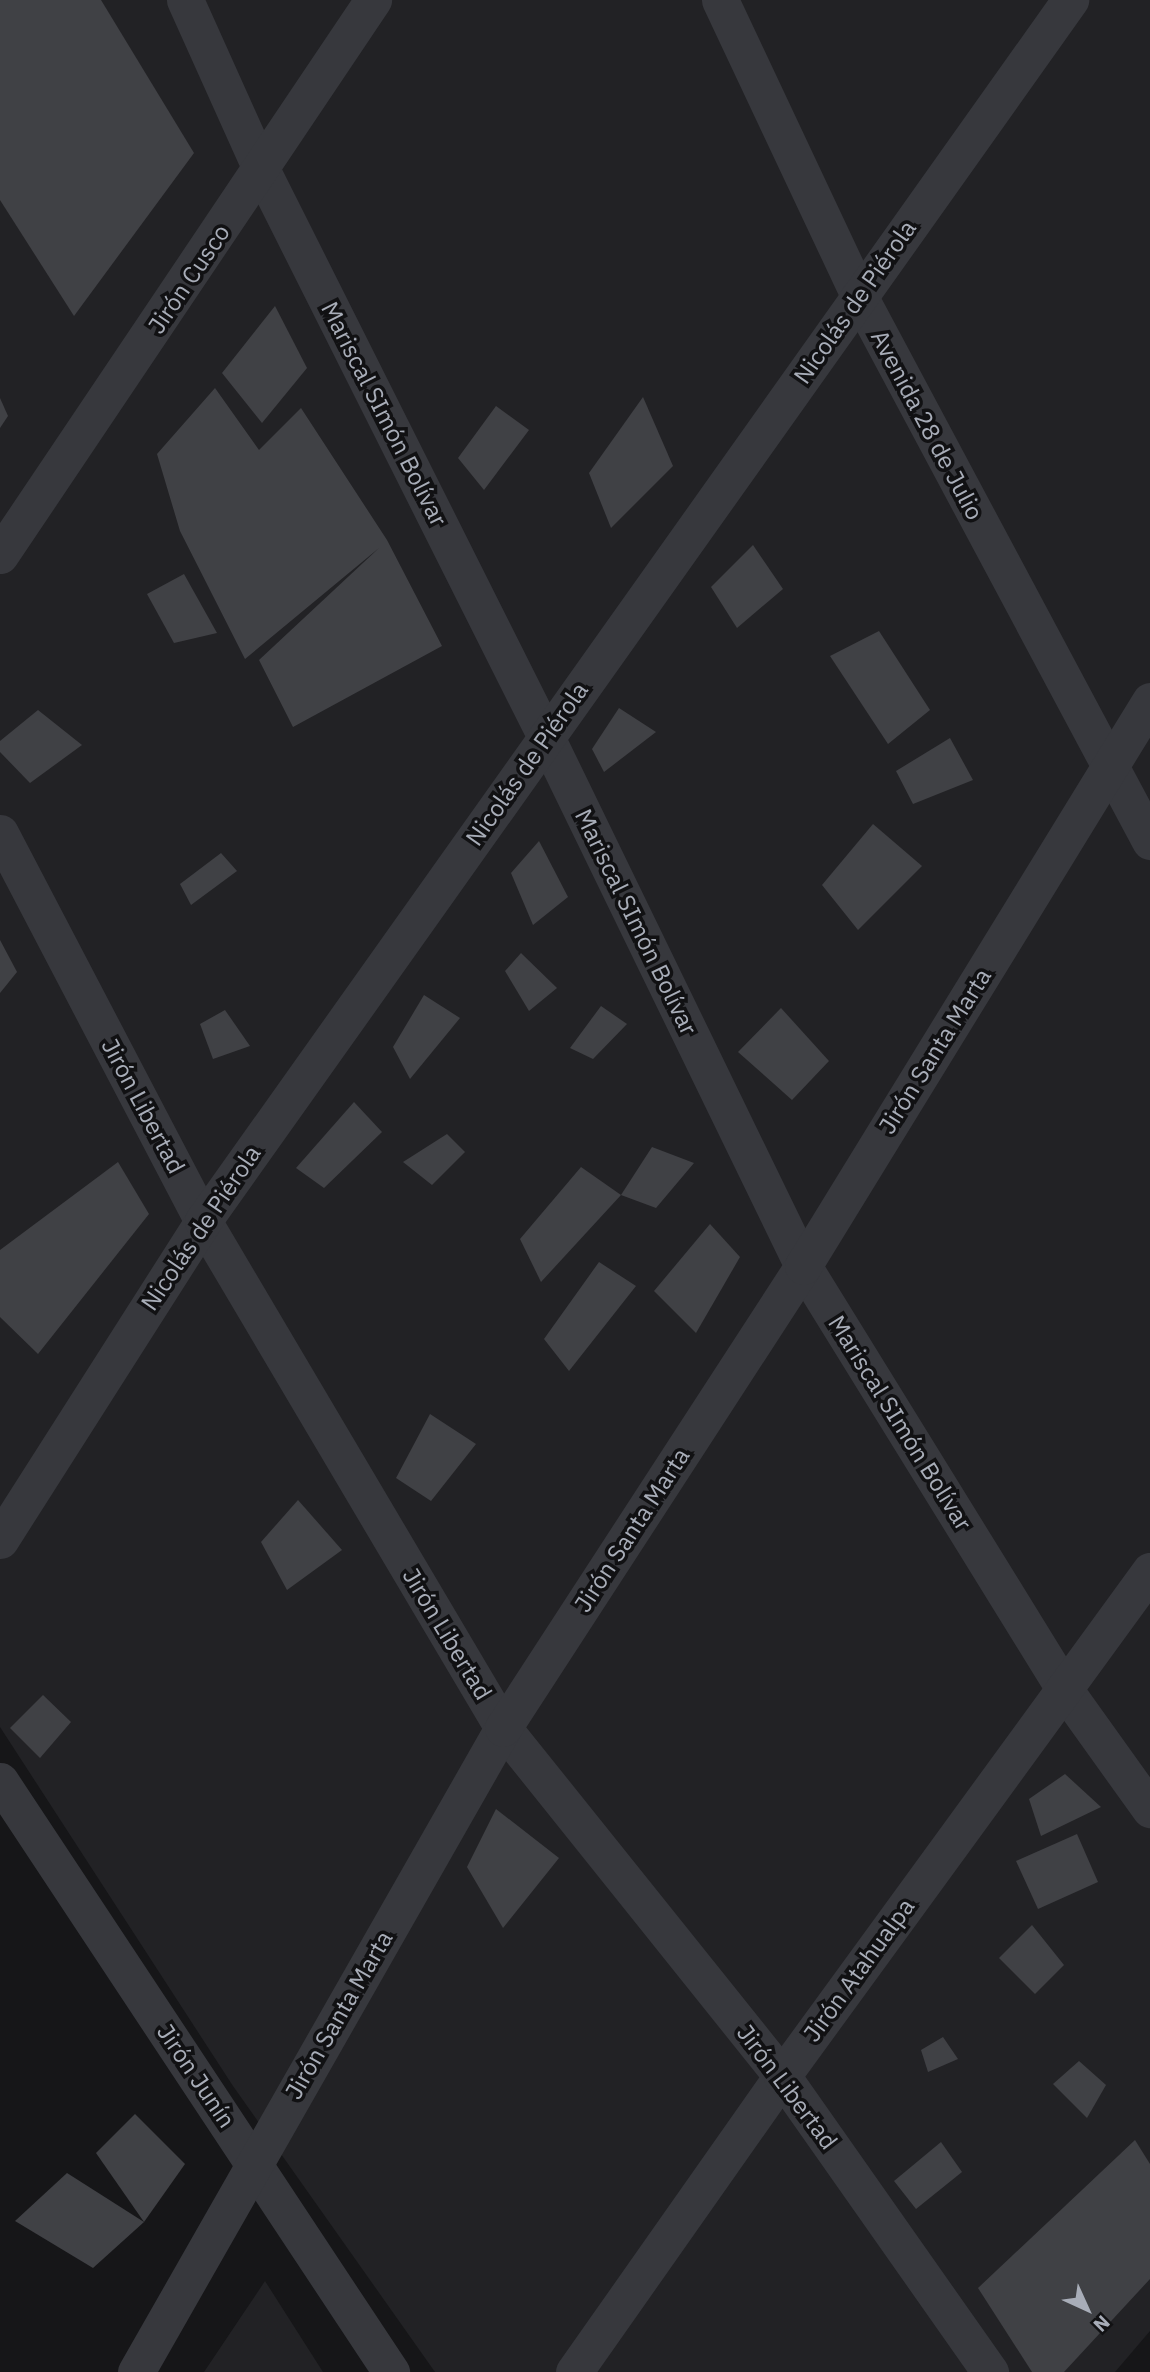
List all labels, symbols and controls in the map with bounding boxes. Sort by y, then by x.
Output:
street label: Nicolás de Piérola [788,215,922,389]
street label: Jirón Cusco [142,219,236,339]
street label: Mariscal SImón Bolívar [315,297,453,531]
street label: Avenida 28 de Julio [865,325,989,525]
street label: Nicolás de Piérola [460,677,594,851]
street label: Mariscal SImón Bolívar [569,804,703,1040]
street label: Jirón Santa Marta [873,963,997,1139]
street label: Jirón Libertad [95,1034,191,1178]
street label: Nicolás de Piérola [135,1140,267,1316]
street label: Mariscal SImón Bolívar [822,1310,978,1536]
street label: Jirón Santa Marta [568,1443,696,1617]
street label: Jirón Libertad [396,1563,498,1705]
street label: Jirón Atahualpa [798,1893,920,2047]
street label: Jirón Santa Marta [279,1926,399,2104]
street label: Jirón Junín [151,2019,241,2133]
street label: Jirón Libertad [731,2019,843,2155]
north arrow [1052,2274,1122,2344]
text: N [1089,2310,1115,2337]

